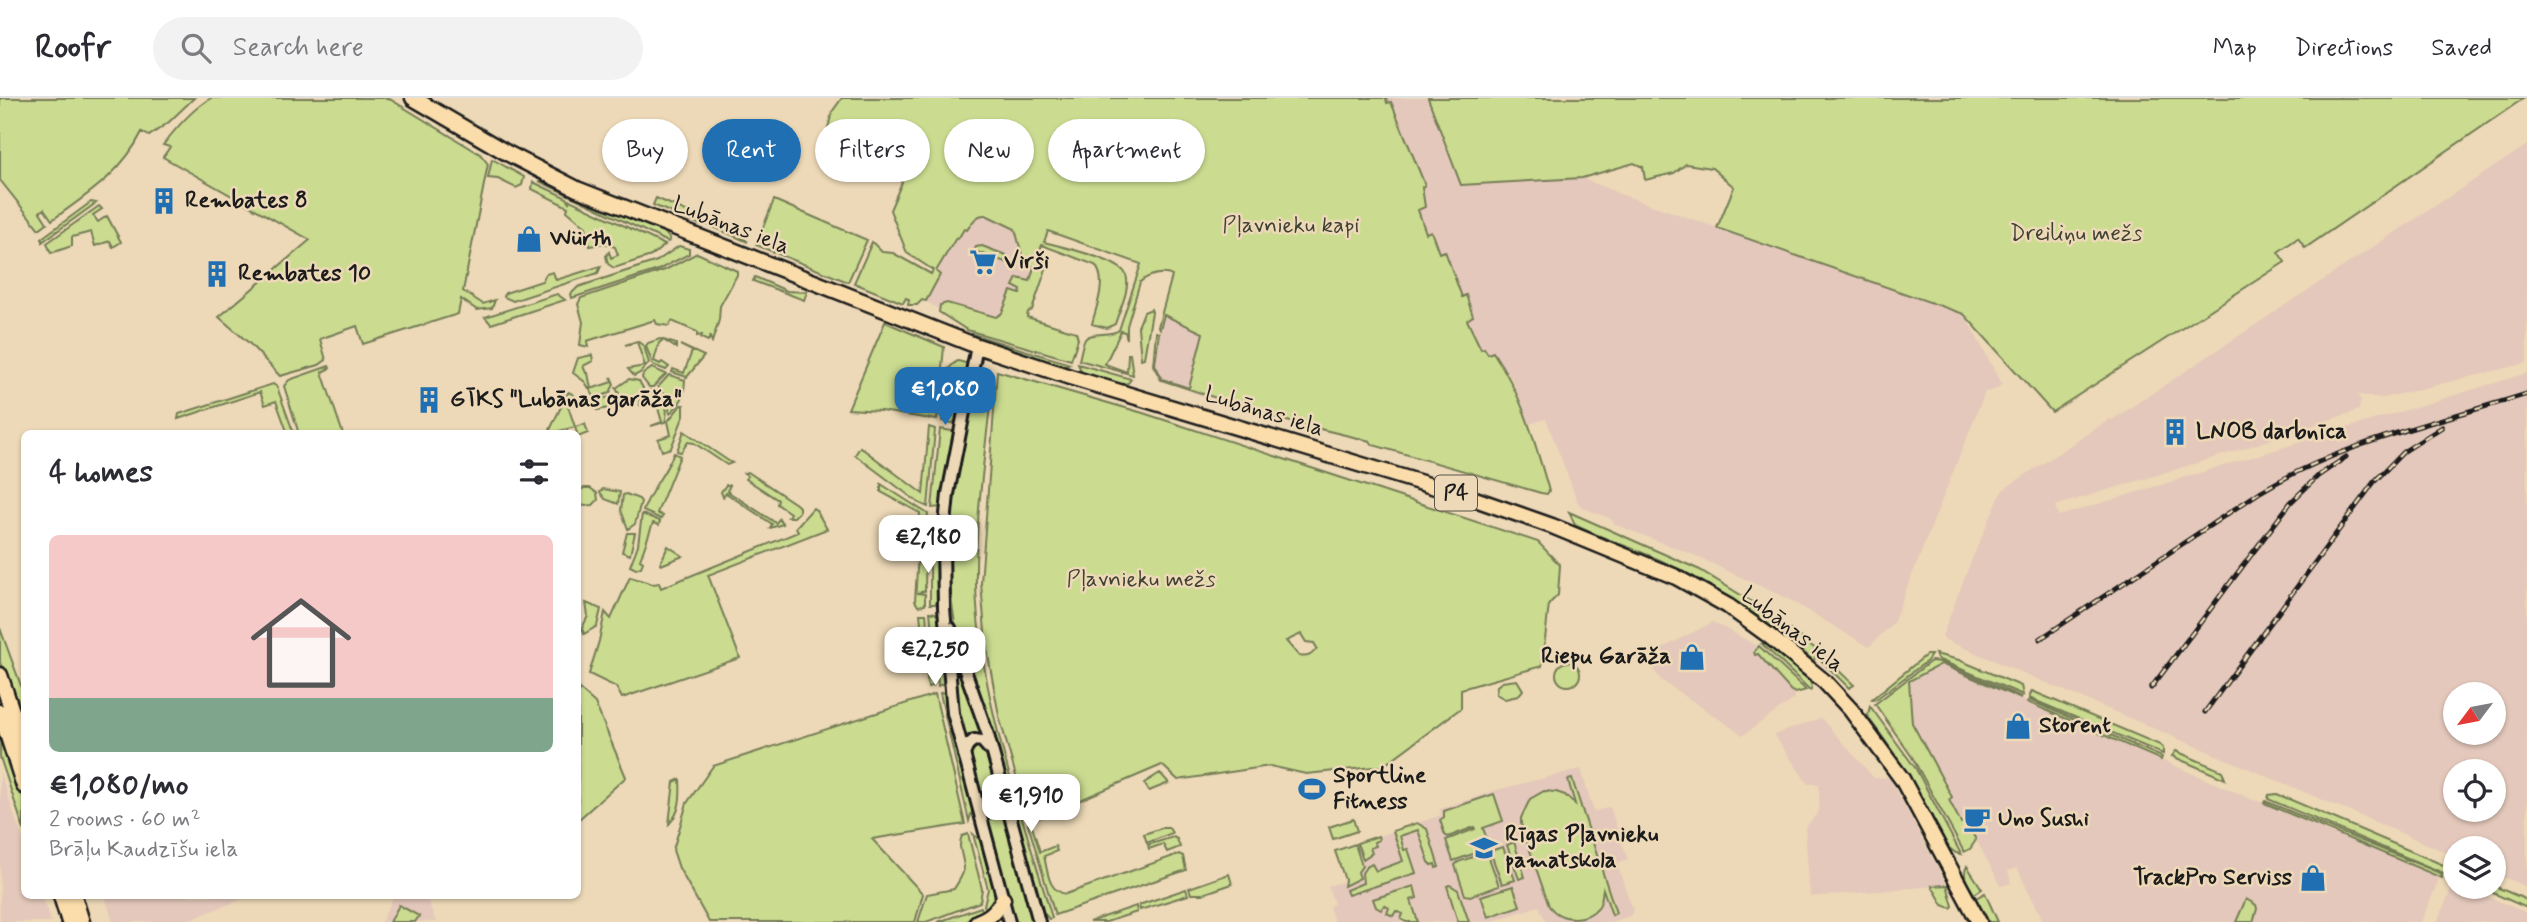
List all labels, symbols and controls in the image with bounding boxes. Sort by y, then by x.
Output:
search box [153,17,643,80]
text: Roofr [35,26,111,70]
icon: search [177,29,215,67]
text: Search here [233,31,364,65]
text: Map [2213,33,2257,64]
text: Directions [2295,33,2393,64]
text: Saved [2431,33,2492,64]
chip: Buy [602,119,688,182]
chip: Rent [702,119,801,182]
chip: Filters [815,119,930,182]
chip: New [944,119,1034,182]
chip: Apartment [1048,119,1205,182]
building icon: Rembates 8 [149,186,179,216]
place label: Rembates 8 [185,186,308,216]
street label: Lubānas iela [668,190,794,262]
park label: Pļavnieku kapi [1222,211,1360,241]
park label: Dreiliņu mežs [2010,219,2142,249]
shop icon: Würth [514,224,544,254]
place label: Würth [549,224,612,254]
supermarket icon: Virši [968,247,998,277]
place label: Virši [1004,247,1049,277]
building icon: Rembates 10 [202,259,232,289]
place label: Rembates 10 [238,259,371,289]
pin: €1,080 [888,368,1002,427]
text: €1,080 [911,375,979,405]
street label: Lubānas iela [1201,380,1327,444]
building icon: GĪKS "Lubānas garāža" [414,385,444,415]
place label: GĪKS "Lubānas garāža" [450,385,682,417]
building icon: LNOB darbnīca [2160,417,2190,447]
place label: LNOB darbnīca [2196,417,2347,447]
text: 4 homes [49,453,153,492]
icon: filters [515,453,553,491]
road number: P4 [1435,476,1477,510]
pin: €2,180 [871,516,985,575]
text: €2,180 [895,523,961,553]
park label: Pļavnieku mežs [1066,565,1216,595]
icon: home [238,580,364,706]
street label: Lubānas iela [1734,580,1850,680]
pin: €2,250 [878,628,992,687]
text: €2,250 [900,635,970,665]
place label: Riepu Garāža [1541,642,1671,672]
shop icon: Riepu Garāža [1677,642,1707,672]
north arrow [2443,682,2506,746]
map controls [2443,682,2506,899]
shop icon: Storent [2003,711,2033,741]
place label: Storent [2039,711,2111,741]
button: locate [2443,759,2506,822]
place label: Sportline Fitness [1333,761,1427,817]
text: €1,080/mo [49,766,189,805]
pin: €1,910 [974,774,1088,834]
sports icon: Sportline Fitness [1297,774,1327,804]
text: €1,910 [998,782,1064,812]
cafe icon: Uno Sushi [1962,804,1992,834]
place label: Uno Sushi [1998,804,2089,834]
text: 2 rooms · 60 m² [49,805,201,835]
place label: Rīgas Pļavnieku pamatskola [1505,820,1659,876]
school or university icon: Rīgas Pļavnieku pamatskola [1469,833,1499,863]
text: Brāļu Kaudzīšu iela [49,835,238,865]
button: layers [2443,836,2506,899]
place label: TrackPro Serviss [2133,863,2293,893]
shop icon: TrackPro Serviss [2298,863,2328,893]

